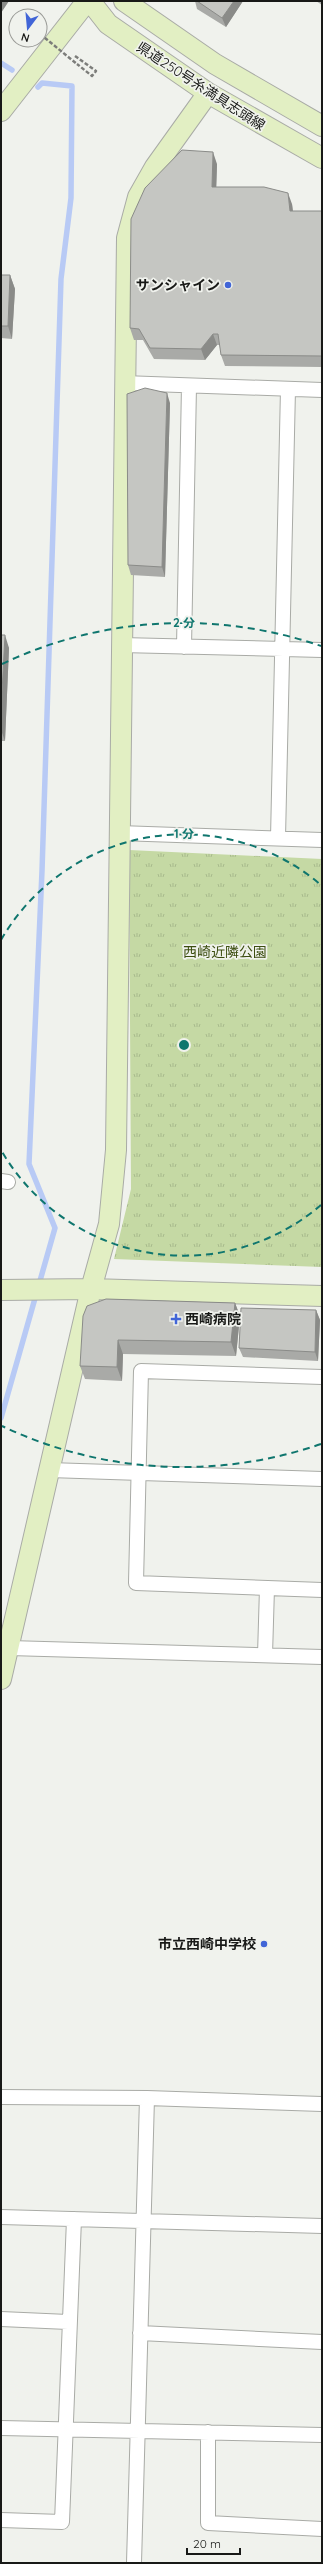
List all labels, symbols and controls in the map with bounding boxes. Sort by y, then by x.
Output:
north arrow [8,8,48,48]
text: N [19,30,31,45]
street label: 県道250号糸満具志頭線 [133,38,269,134]
place label: サンシャイン [136,276,220,294]
marker: サンシャイン [223,280,233,290]
text: 2 分 [173,615,195,630]
text: 1 分 [174,826,194,841]
park label: 西崎近隣公園 [183,943,267,961]
centre of rings [177,1038,191,1052]
place label: 西崎病院 [185,1310,241,1328]
marker: 西崎病院 [170,1313,182,1325]
place label: 市立西崎中学校 [158,1935,256,1953]
marker: 市立西崎中学校 [259,1939,269,1949]
scale bar [187,2530,240,2556]
text: 20 m [193,2536,221,2551]

